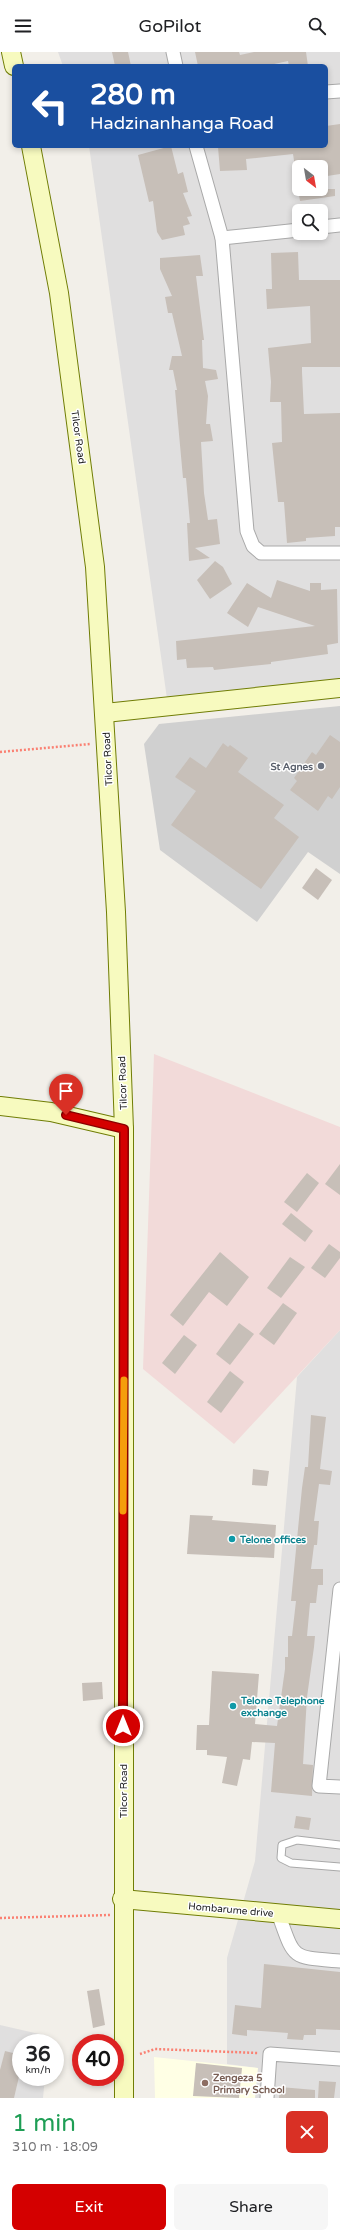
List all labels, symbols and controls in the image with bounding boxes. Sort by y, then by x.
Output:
icon: menu [12,15,34,37]
text: GoPilot [139,15,201,37]
icon: search [306,15,328,37]
text: 280 m [90,78,176,112]
icon: left [24,80,76,132]
text: Hadzinanhanga Road [90,112,274,134]
north arrow [292,160,328,196]
map controls [292,160,328,240]
button: search [292,204,328,240]
street label: Tilcor Road [68,410,88,465]
street label: Tilcor Road [101,732,115,786]
place label: St Agnes [270,761,313,773]
marker: St Agnes [316,761,326,771]
street label: Tilcor Road [116,1056,130,1110]
pin [49,1074,83,1115]
icon: arrive [55,1080,77,1102]
marker: Telone offices [227,1534,237,1544]
place label: Telone offices [239,1534,306,1546]
place label: Telone Telephone exchange [240,1695,325,1719]
marker: Telone Telephone exchange [228,1701,238,1711]
position arrow [102,1705,144,1747]
street label: Tilcor Road [118,1764,130,1818]
street label: Hombarume drive [188,1900,274,1920]
speed limit sign: 40 [72,2034,124,2086]
text: 36 [25,2043,51,2067]
text: km/h [25,2064,51,2076]
place label: Zengeza 5 Primary School [213,2072,285,2096]
marker: Zengeza 5 Primary School [200,2078,210,2088]
text: 1 min [12,2109,76,2138]
button: close [286,2111,328,2153]
text: 310 m · 18:09 [12,2139,98,2155]
button: Exit [12,2184,166,2230]
button: Share [174,2184,328,2230]

